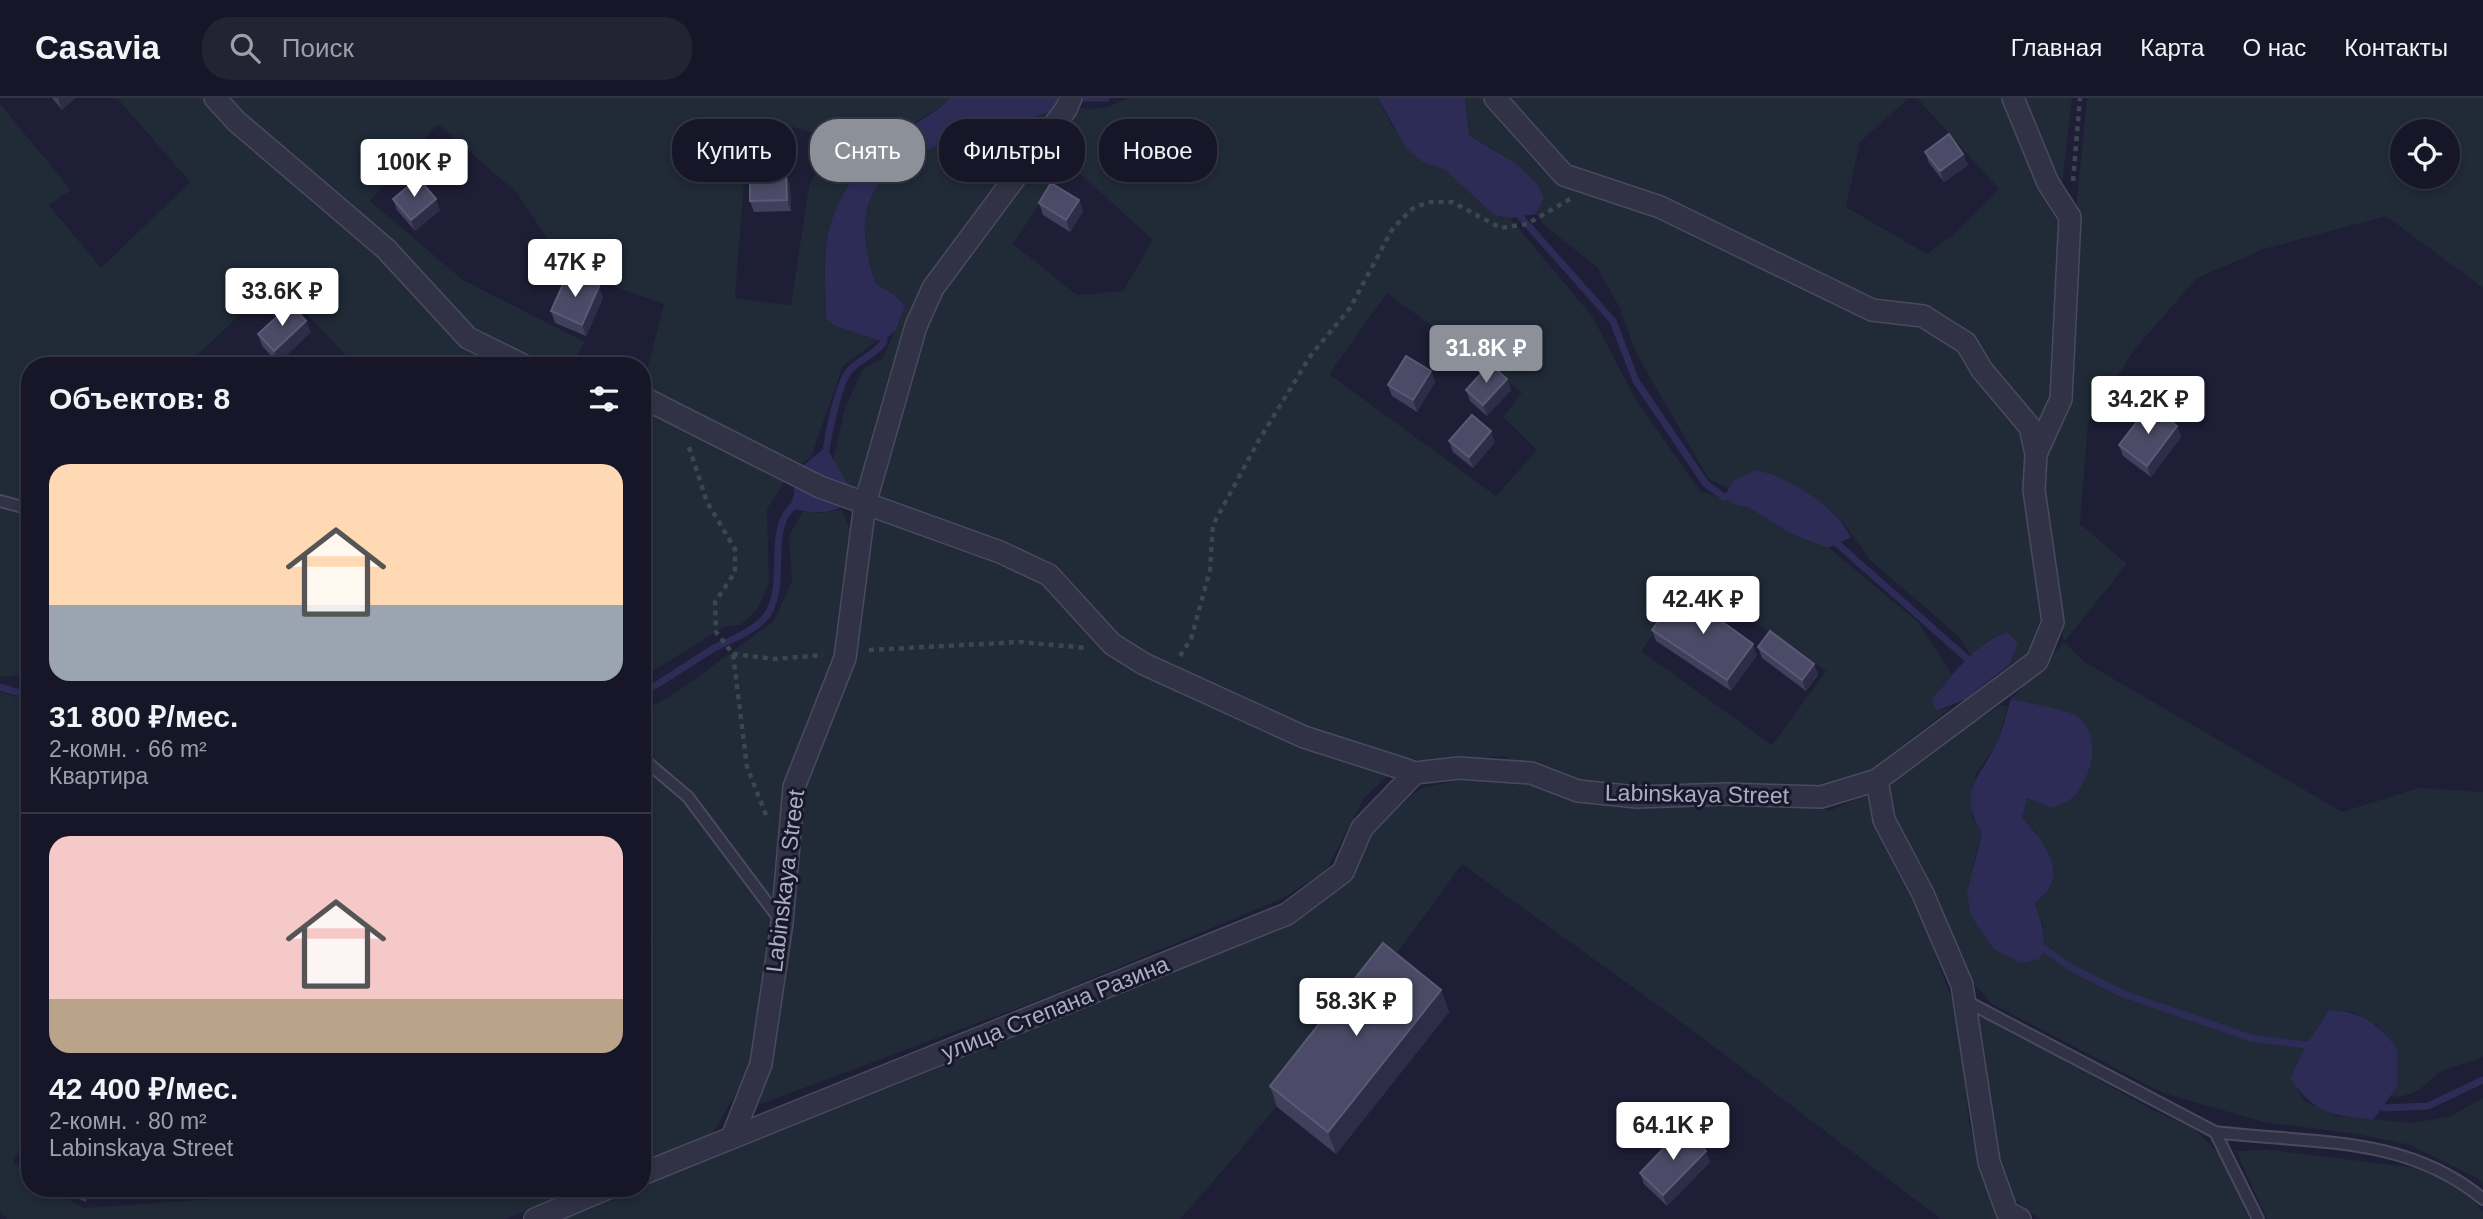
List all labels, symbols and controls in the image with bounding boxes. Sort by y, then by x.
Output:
search box [202,17,692,80]
text: Casavia [35,29,160,66]
icon: search [226,29,264,67]
text: Поиск [282,33,354,63]
text: Главная [2011,34,2102,61]
text: Карта [2140,34,2204,61]
text: О нас [2242,34,2306,61]
text: Контакты [2344,34,2448,61]
chip: Купить [672,119,796,182]
chip: Снять [810,119,925,182]
chip: Фильтры [939,119,1085,182]
chip: Новое [1099,119,1217,182]
map controls [2390,119,2460,189]
button: locate [2390,119,2460,189]
pin: 100K ₽ [357,140,471,199]
text: 100K ₽ [377,149,451,175]
pin: 47K ₽ [526,240,624,299]
text: 47K ₽ [544,249,606,275]
pin: 33.6K ₽ [217,268,347,328]
text: 33.6K ₽ [241,278,323,304]
pin: 31.8K ₽ [1421,326,1551,385]
text: 31.8K ₽ [1445,335,1527,361]
pin: 34.2K ₽ [2083,376,2213,436]
icon: filters [585,380,623,418]
text: Объектов: 8 [49,382,230,415]
text: 34.2K ₽ [2107,386,2189,412]
icon: home [273,509,399,635]
pin: 42.4K ₽ [1638,576,1768,636]
text: 42.4K ₽ [1662,586,1744,612]
text: 31 800 ₽/мес. [49,700,238,733]
text: 2-комн. · 66 m² [49,736,207,762]
text: Квартира [49,763,148,789]
street label: Labinskaya Street [1605,779,1790,809]
street label: Labinskaya Street [761,787,809,974]
icon: home [273,881,399,1007]
street label: улица Степана Разина [938,950,1172,1065]
pin: 58.3K ₽ [1291,978,1421,1038]
text: 58.3K ₽ [1315,988,1397,1014]
text: 42 400 ₽/мес. [49,1072,238,1105]
pin: 64.1K ₽ [1608,1102,1738,1162]
text: 2-комн. · 80 m² [49,1108,207,1134]
text: 64.1K ₽ [1632,1112,1714,1138]
text: Labinskaya Street [49,1135,233,1161]

